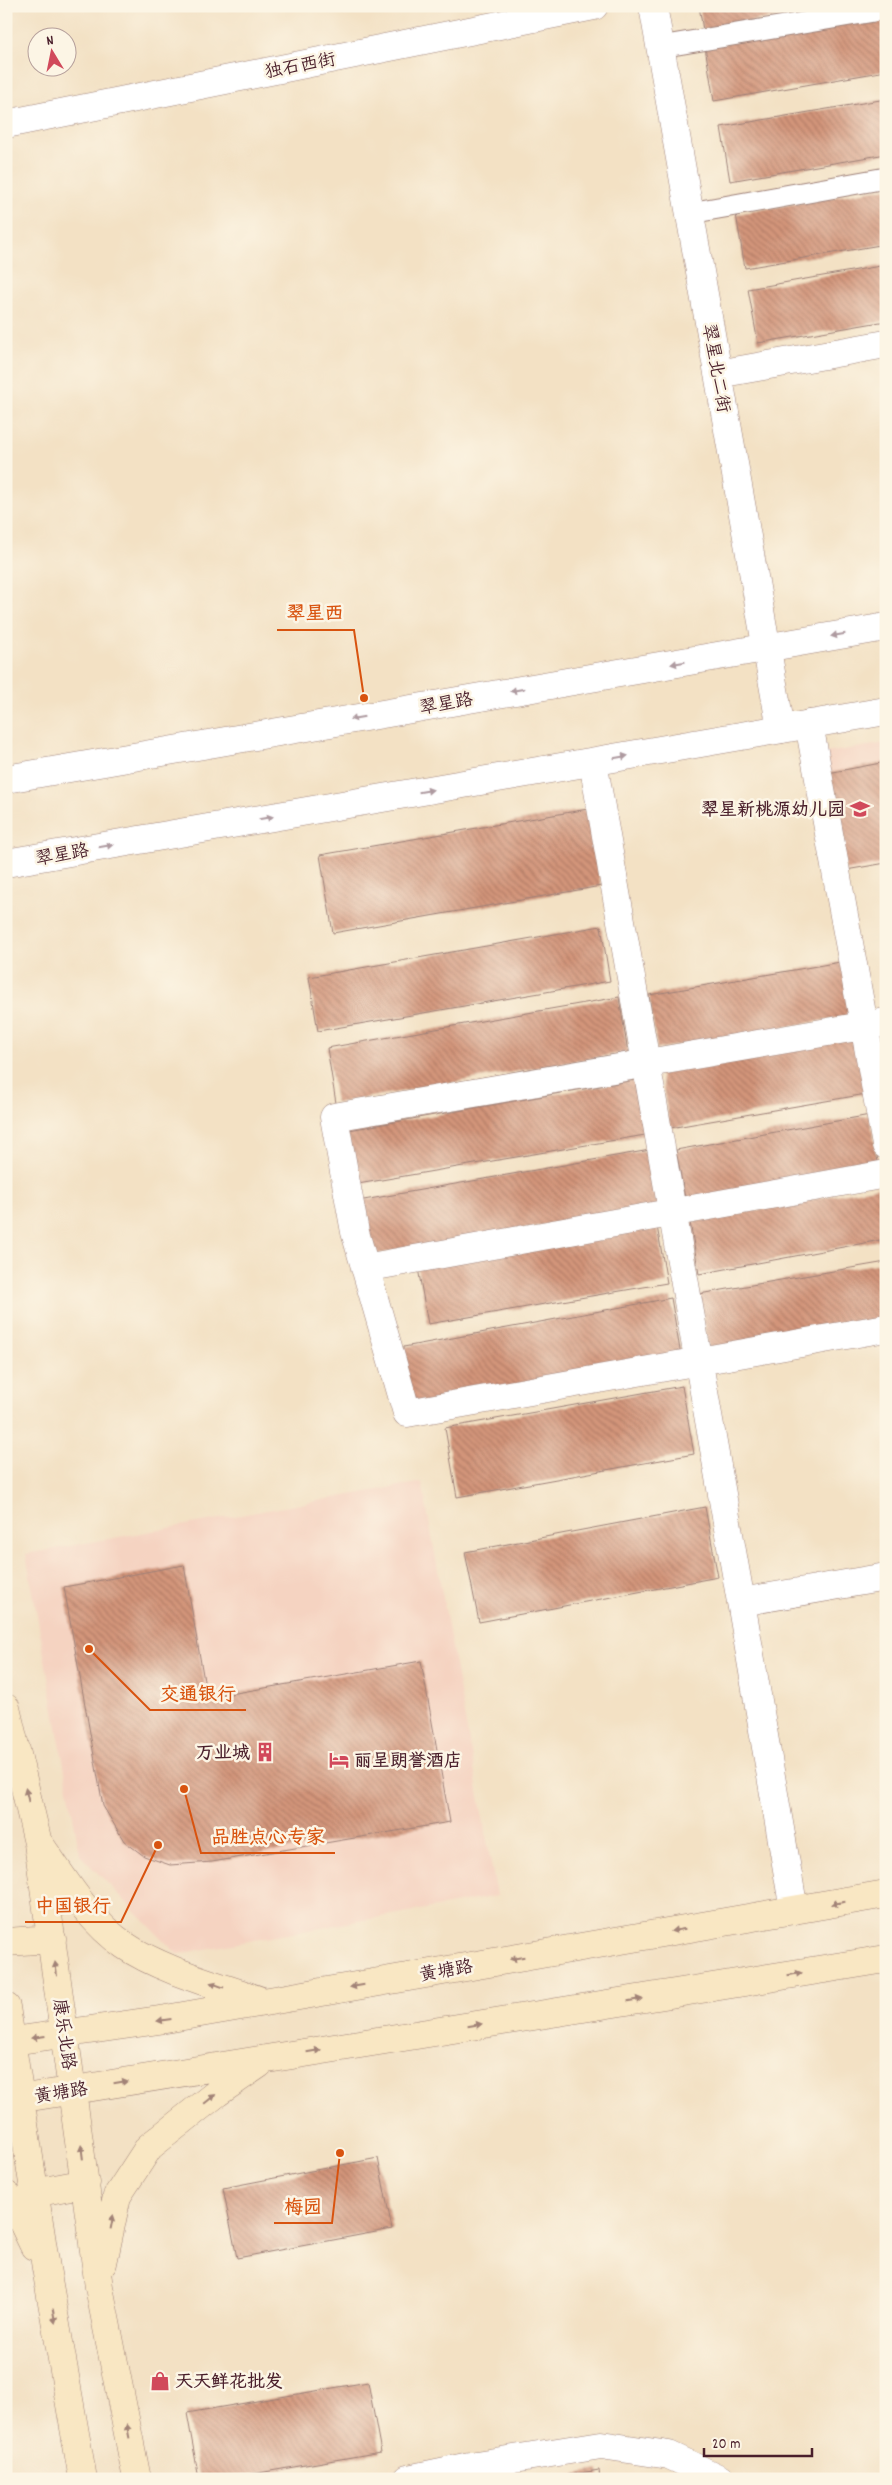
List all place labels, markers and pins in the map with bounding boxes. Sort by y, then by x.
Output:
callout: 翠星西 [277,596,354,630]
school or university icon: 翠星新桃源幼儿园 [849,798,871,820]
place label: 翠星新桃源幼儿园 [701,799,845,824]
callout: 交通银行 [150,1676,246,1710]
building icon: 万业城 [254,1741,276,1763]
place label: 万业城 [196,1742,250,1767]
hotel icon: 丽呈朗誉酒店 [328,1749,350,1771]
place label: 丽呈朗誉酒店 [354,1750,462,1775]
callout: 品胜点心专家 [201,1819,335,1853]
callout: 中国银行 [25,1888,121,1922]
callout: 梅园 [274,2189,332,2223]
shop icon: 天天鲜花批发 [149,2370,171,2392]
place label: 天天鲜花批发 [175,2371,283,2396]

